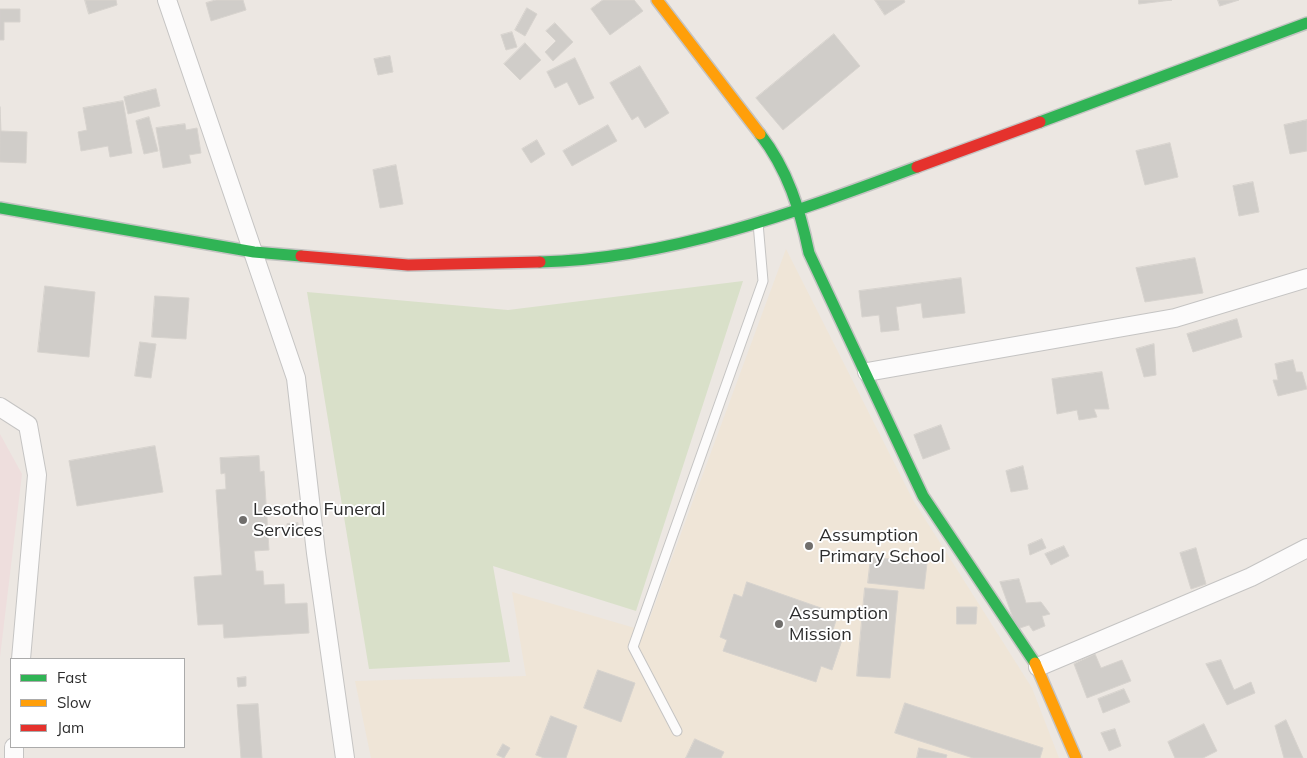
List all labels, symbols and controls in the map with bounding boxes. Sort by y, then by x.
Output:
place label: Lesotho Funeral Services [253,499,386,542]
marker: Lesotho Funeral Services [237,514,249,526]
place label: Assumption Primary School [819,525,945,568]
marker: Assumption Primary School [803,540,815,552]
place label: Assumption Mission [789,603,888,646]
marker: Assumption Mission [773,618,785,630]
legend [10,658,185,748]
text: Fast [57,668,87,687]
text: Slow [57,693,91,712]
text: Jam [57,718,84,737]

